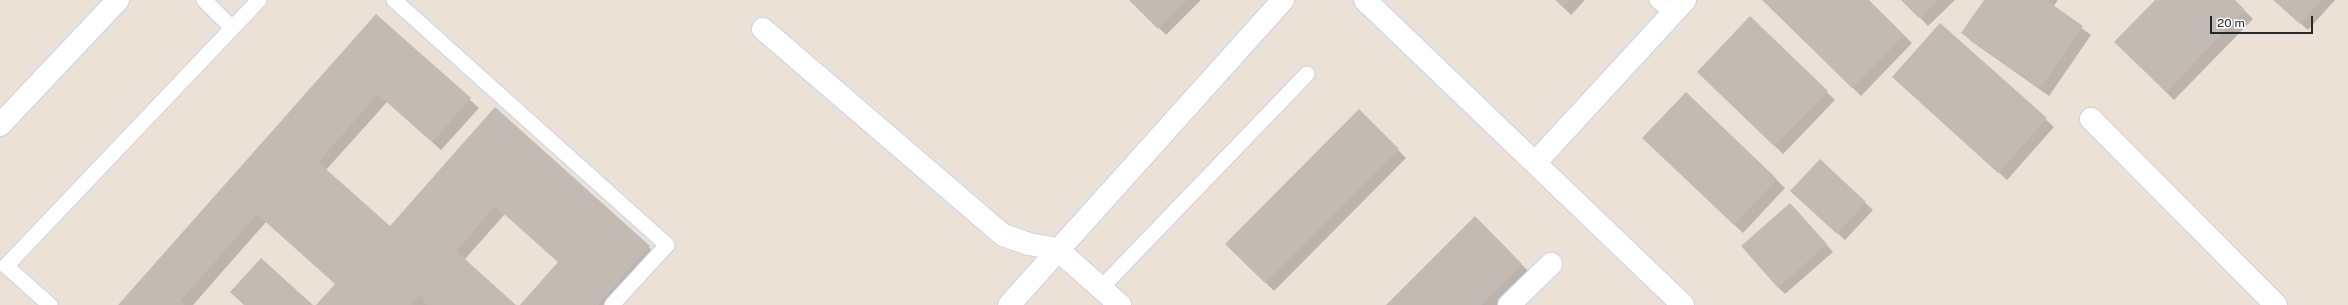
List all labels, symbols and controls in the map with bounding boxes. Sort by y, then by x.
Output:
scale bar [2212,8,2315,34]
text: 20 m [2217,16,2245,30]

